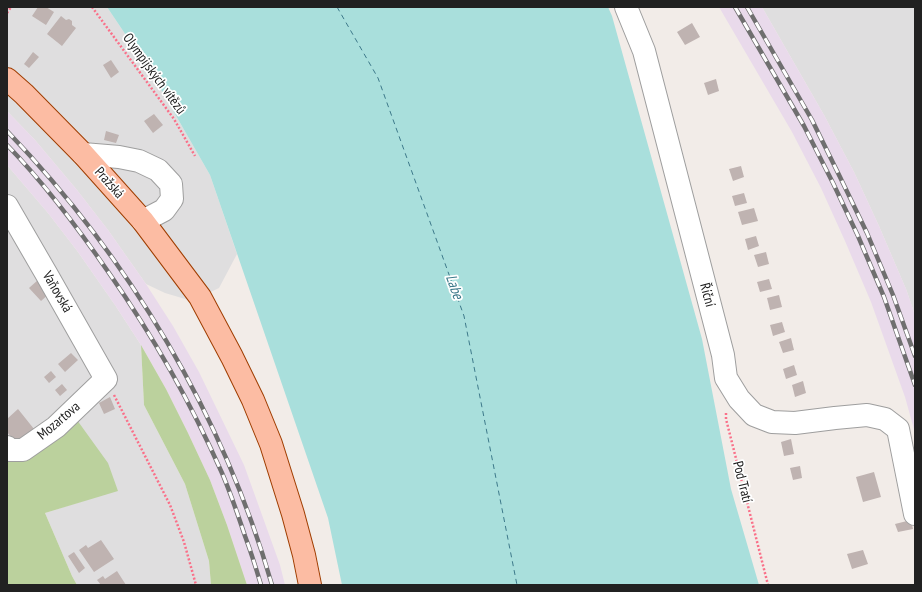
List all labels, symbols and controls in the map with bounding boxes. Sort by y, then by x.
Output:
street label: Olympijských vítězů [119,30,189,118]
street label: Pražská [91,164,127,202]
street label: Vaňovská [39,268,75,316]
water label: Labe [441,272,467,302]
street label: Říční [696,281,718,309]
street label: Mozartova [34,398,84,444]
street label: Pod Tratí [729,459,755,505]

